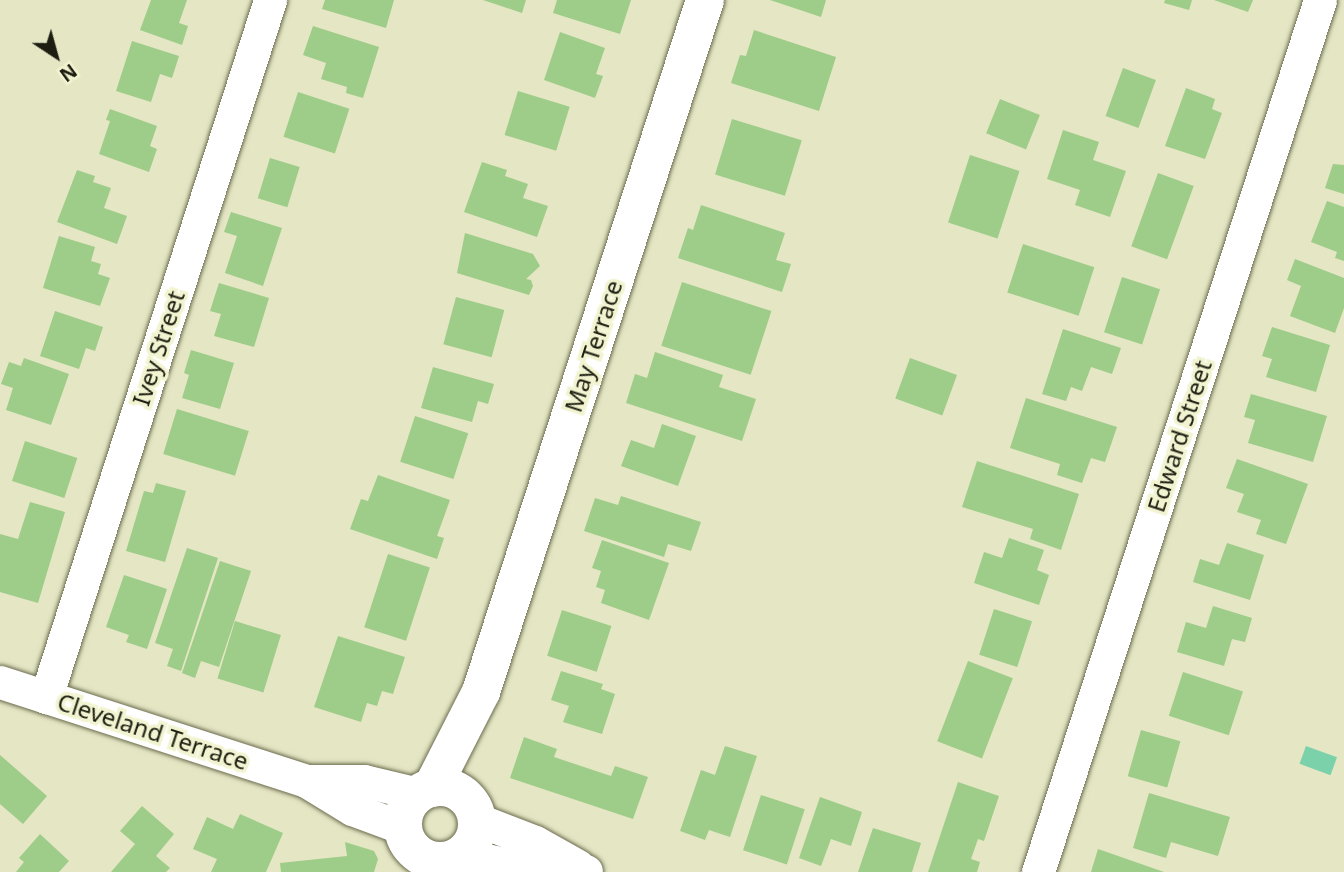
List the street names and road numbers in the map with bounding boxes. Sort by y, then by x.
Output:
street label: May Terrace [558,277,628,415]
street label: Ivey Street [126,287,190,409]
street label: Edward Street [1141,356,1217,516]
street label: Cleveland Terrace [54,687,252,775]

